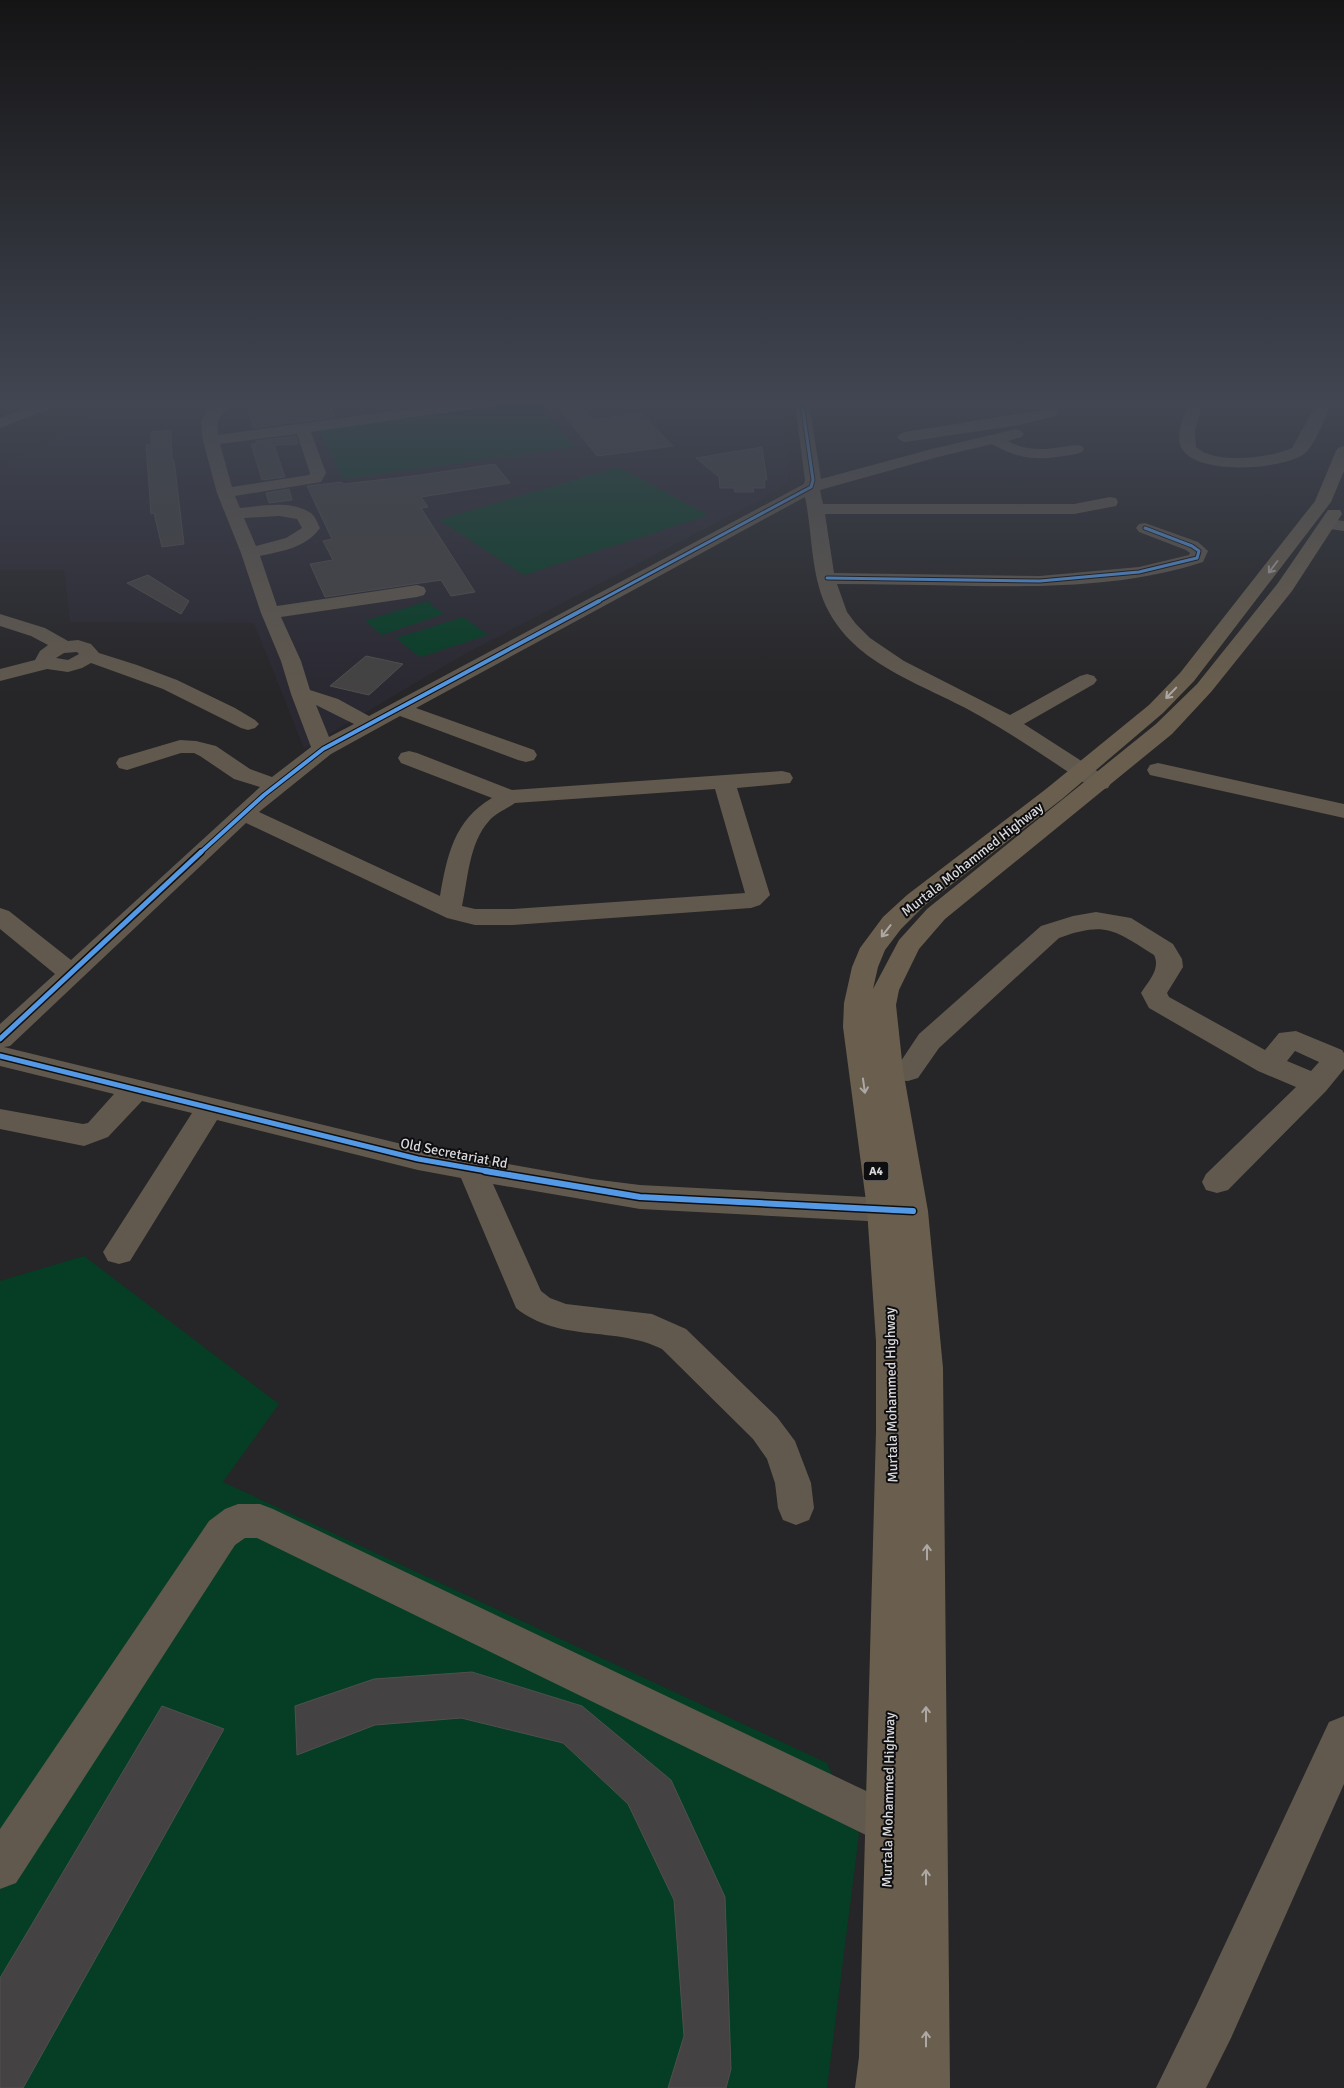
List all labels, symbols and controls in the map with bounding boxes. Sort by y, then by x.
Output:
one-way arrow [1268,560,1279,573]
one-way arrow [1165,687,1177,699]
street label: Murtala Mohammed Highway [898,798,1047,920]
one-way arrow [880,924,891,937]
one-way arrow [860,1078,870,1094]
street label: Old Secretariat Rd [399,1135,509,1172]
road number: A4 [864,1162,888,1180]
street label: Murtala Mohammed Highway [881,1307,902,1483]
one-way arrow [922,1544,932,1560]
one-way arrow [921,1707,931,1723]
street label: Murtala Mohammed Highway [878,1712,899,1888]
one-way arrow [921,1869,931,1886]
one-way arrow [921,2032,931,2048]

